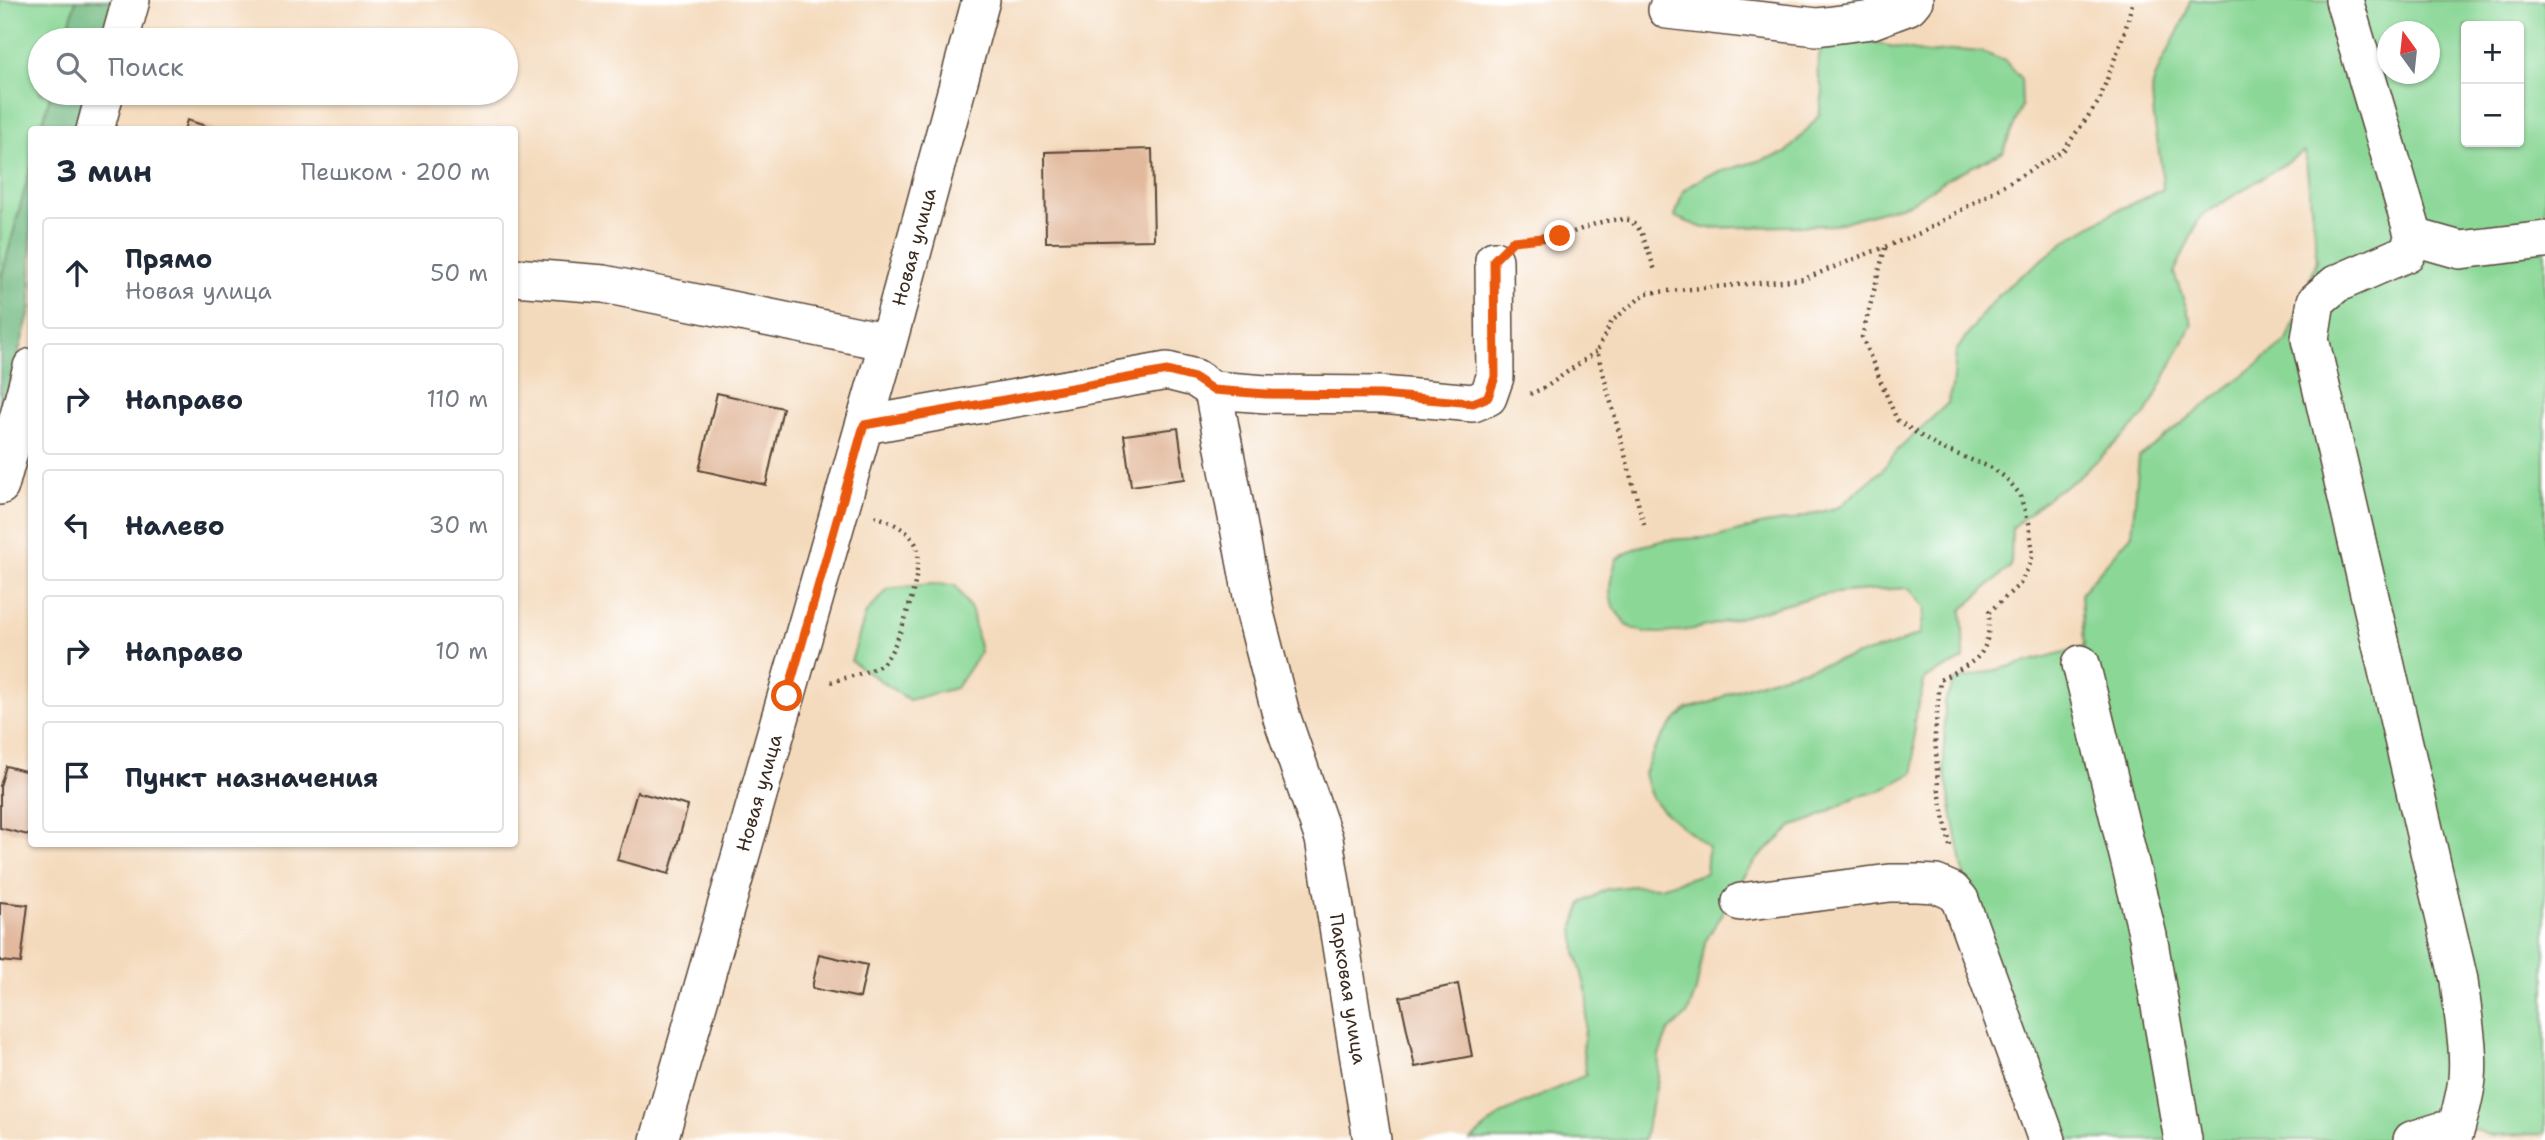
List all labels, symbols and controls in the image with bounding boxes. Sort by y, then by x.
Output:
north arrow [2377,21,2440,84]
map controls [2461,21,2524,147]
button: + [2461,21,2524,84]
search box [28,28,518,105]
icon: search [52,48,90,86]
text: Поиск [108,49,184,84]
button: − [2461,84,2524,147]
text: 3 мин [56,151,152,192]
text: Пешком · 200 m [301,157,490,187]
street label: Новая улица [886,185,942,309]
route end [1544,220,1575,251]
text: Прямо [125,241,213,276]
icon: ahead [58,254,96,292]
text: 50 m [430,258,488,288]
text: Новая улица [125,276,272,306]
icon: right [58,380,96,418]
text: Направо [125,382,243,417]
text: 110 m [426,384,488,414]
icon: left [58,506,96,544]
text: Налево [125,508,225,543]
text: 30 m [429,510,488,540]
icon: right [58,632,96,670]
text: Направо [125,634,243,669]
text: 10 m [435,636,488,666]
route start [771,680,802,711]
street label: Новая улица [730,731,788,855]
icon: arrive [58,758,96,796]
text: Пункт назначения [125,760,378,795]
street label: Парковая улица [1324,912,1372,1066]

